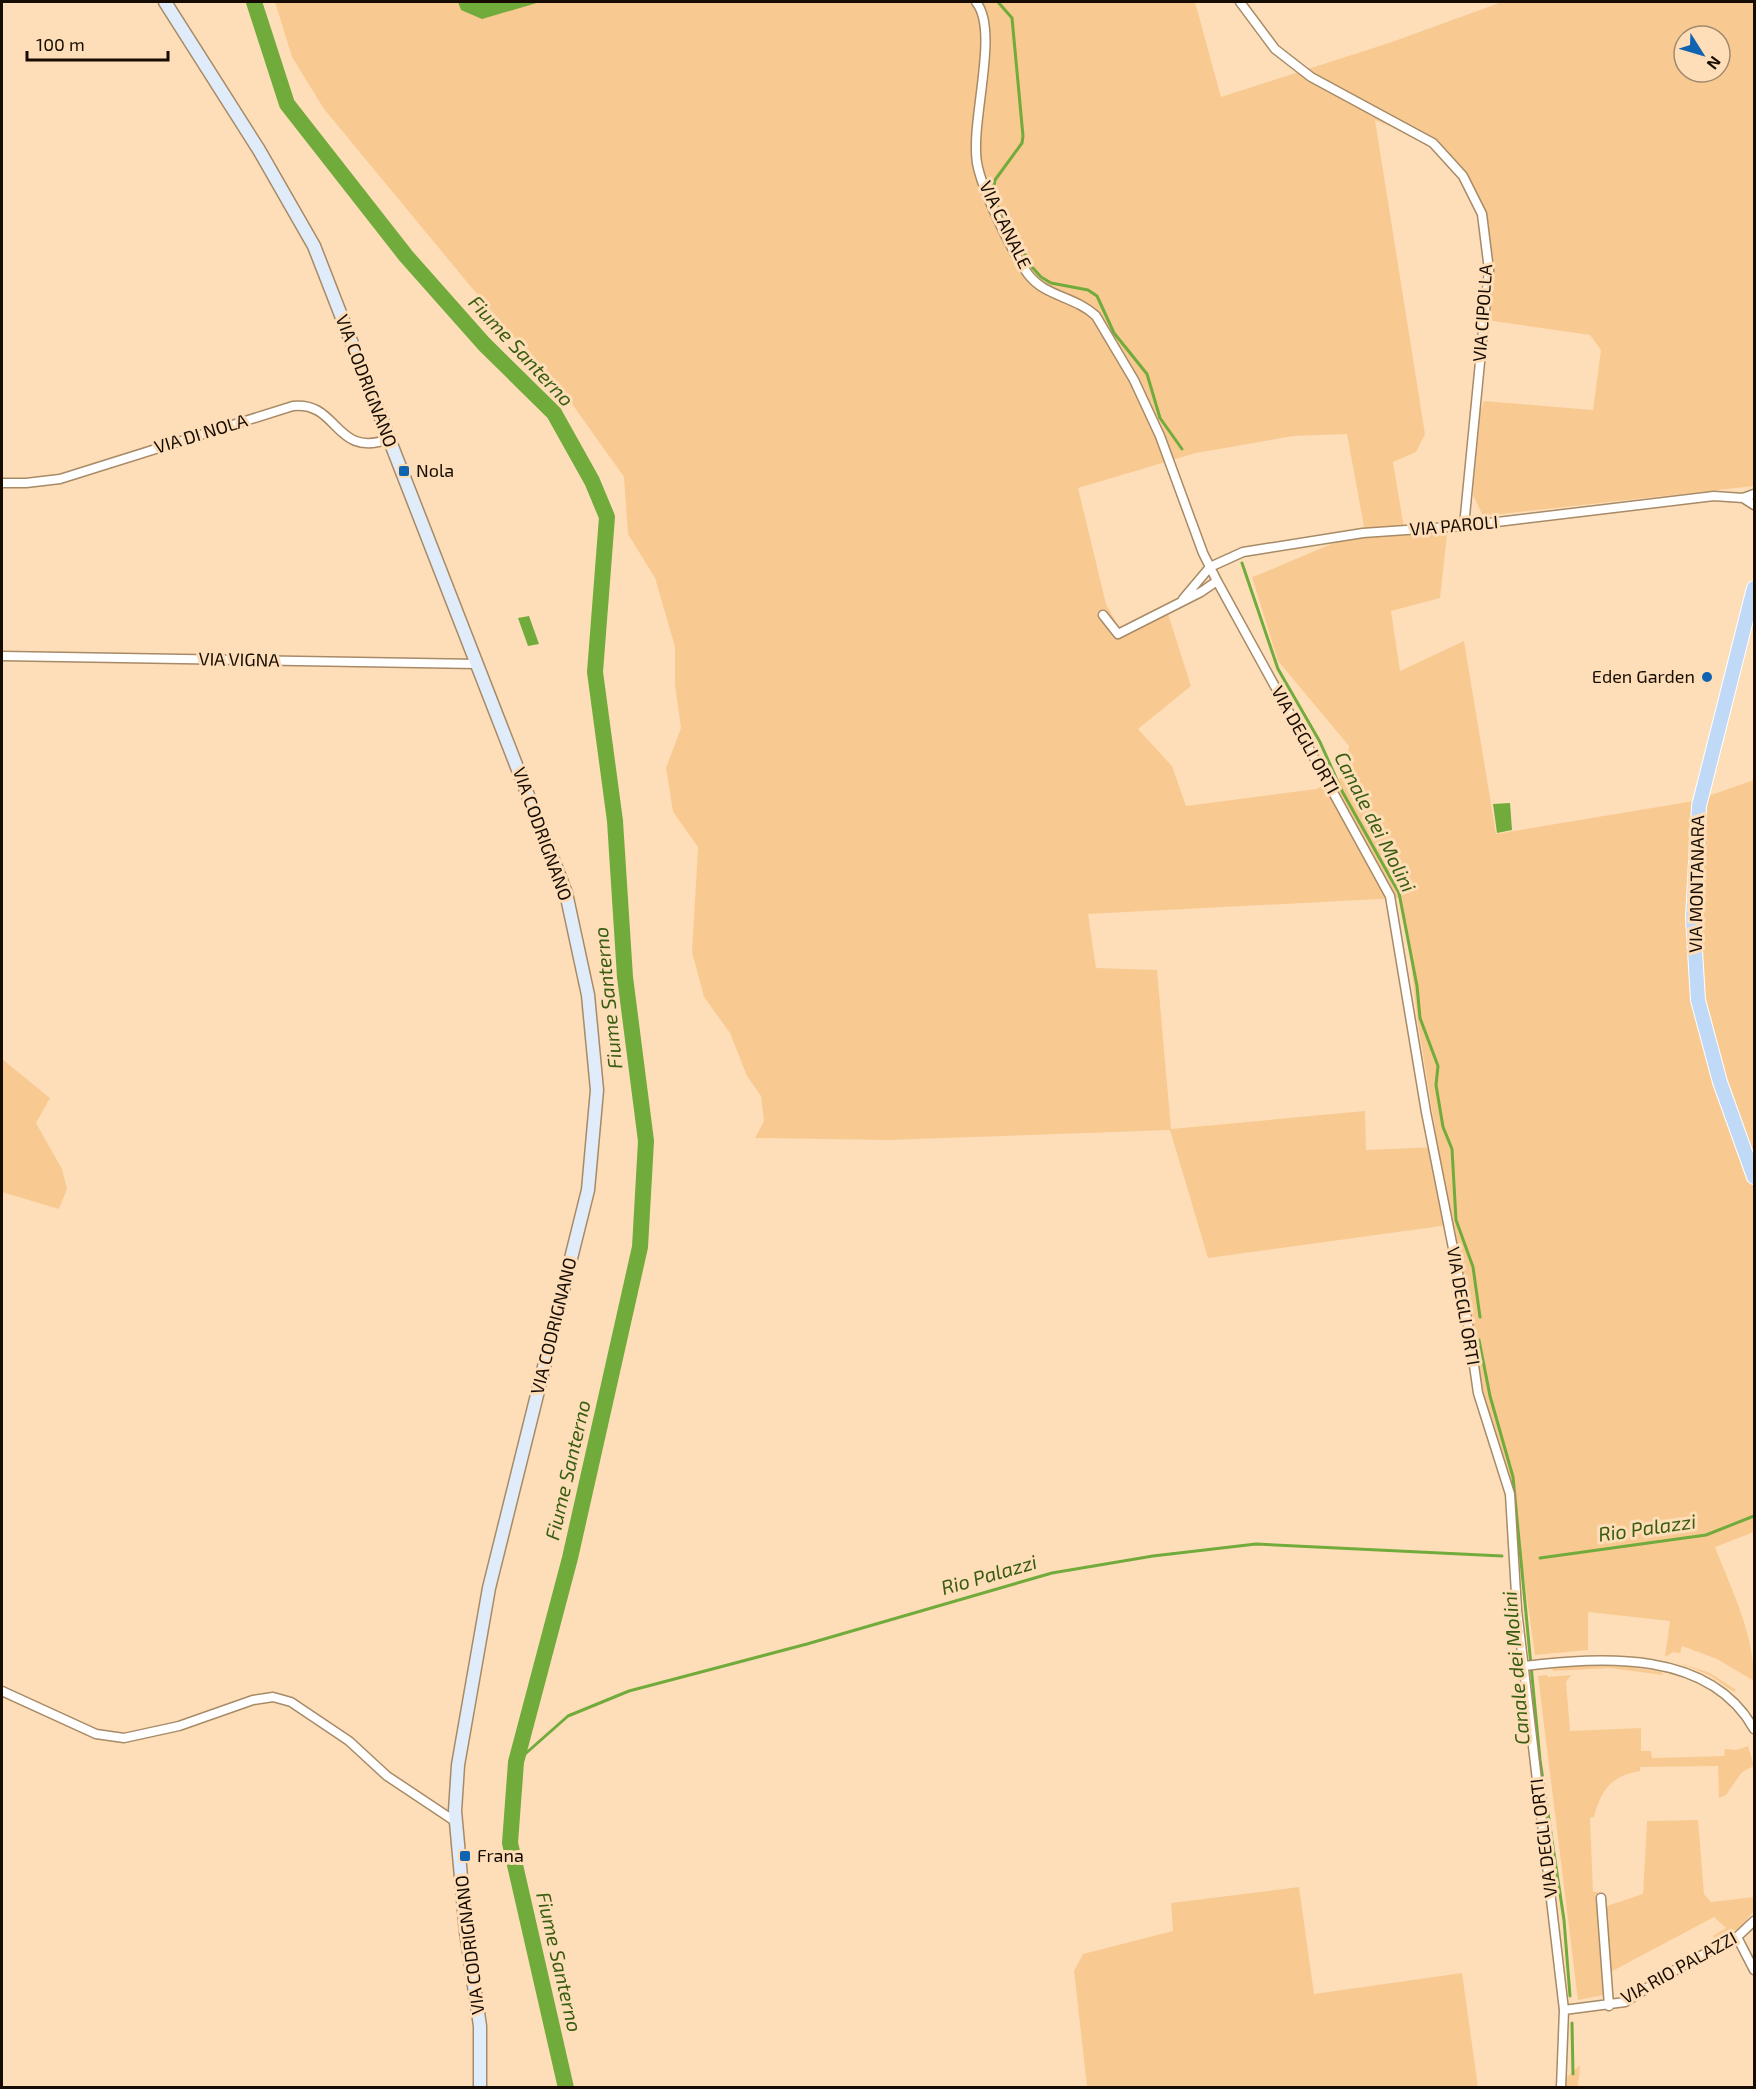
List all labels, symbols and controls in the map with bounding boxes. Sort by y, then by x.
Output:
scale bar [27,24,168,62]
north arrow [1672,24,1732,84]
text: 100 m [36,33,85,55]
text: N [1703,53,1725,74]
street label: VIA CANALE [975,177,1037,272]
street label: VIA CIPOLLA [1468,263,1496,362]
water label: Fiume Santerno [464,290,579,411]
street label: VIA CODRIGNANO [332,311,402,450]
street label: VIA DI NOLA [151,408,251,458]
place label: Nola [416,459,454,481]
marker: Nola [397,464,411,478]
street label: VIA PAROLI [1409,510,1499,540]
street label: VIA VIGNA [198,647,280,671]
place label: Eden Garden [1592,665,1695,687]
marker: Eden Garden [1700,670,1714,684]
street label: VIA DEGLI ORTI [1267,682,1345,797]
water label: Canale dei Molini [1330,747,1422,896]
street label: VIA CODRIGNANO [509,764,577,903]
street label: VIA MONTANARA [1684,814,1708,953]
water label: Fiume Santerno [588,926,626,1070]
street label: VIA DEGLI ORTI [1443,1245,1485,1367]
street label: VIA CODRIGNANO [525,1255,581,1396]
water label: Fiume Santerno [539,1397,595,1542]
water label: Rio Palazzi [1596,1508,1697,1546]
water label: Rio Palazzi [938,1549,1039,1599]
water label: Canale dei Molini [1496,1590,1534,1746]
street label: VIA DEGLI ORTI [1525,1777,1561,1899]
place label: Frana [477,1844,524,1866]
marker: Frana [458,1849,472,1863]
street label: VIA CODRIGNANO [450,1874,488,2016]
water label: Fiume Santerno [532,1889,588,2034]
street label: VIA RIO PALAZZI [1617,1926,1740,2008]

